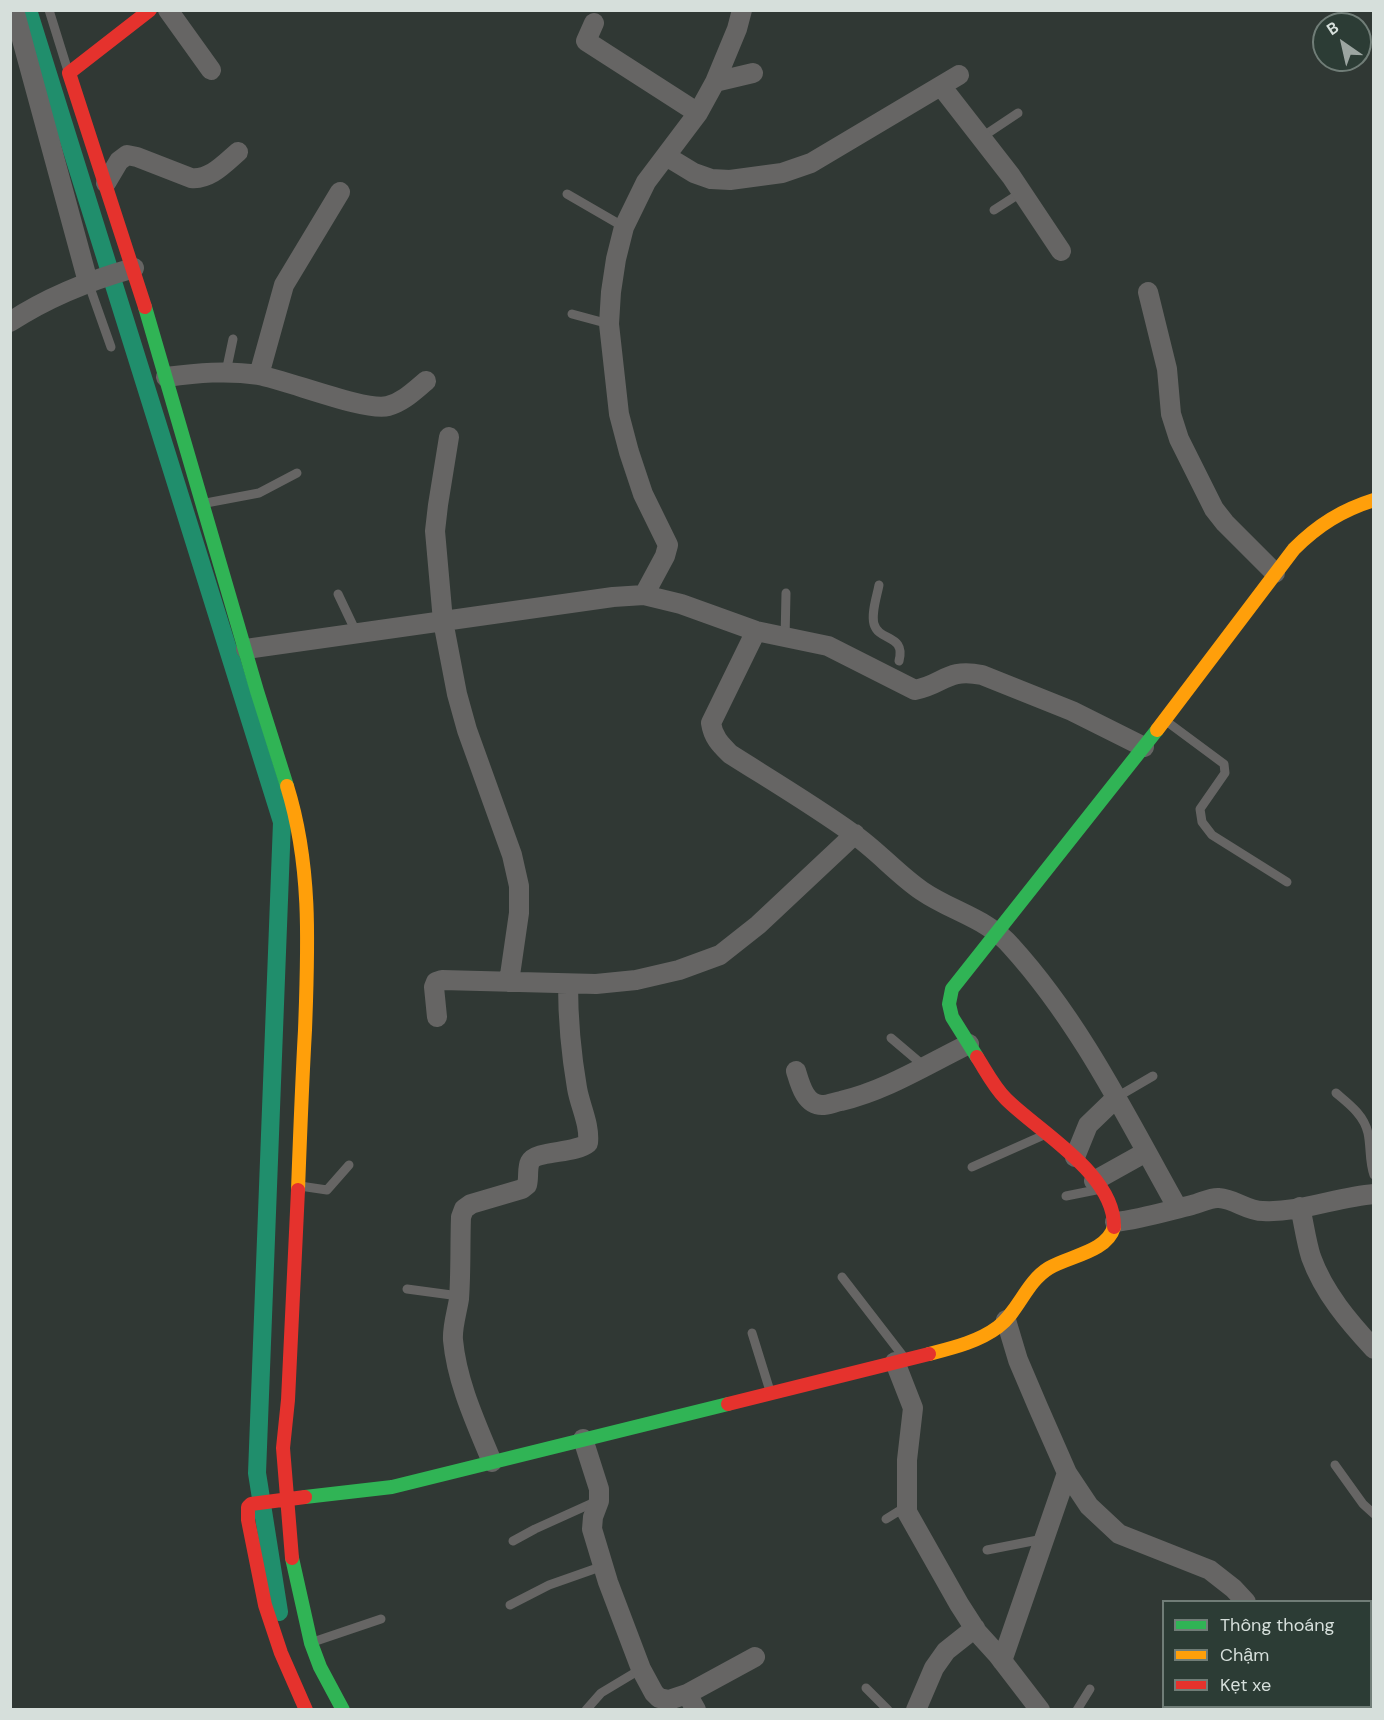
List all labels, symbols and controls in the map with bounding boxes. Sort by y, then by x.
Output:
north arrow [1312,12,1372,72]
text: B [1323,17,1343,40]
legend [1162,1600,1372,1708]
text: Thông thoáng [1220,1613,1335,1637]
text: Chậm [1220,1643,1269,1667]
text: Kẹt xe [1220,1673,1271,1697]

